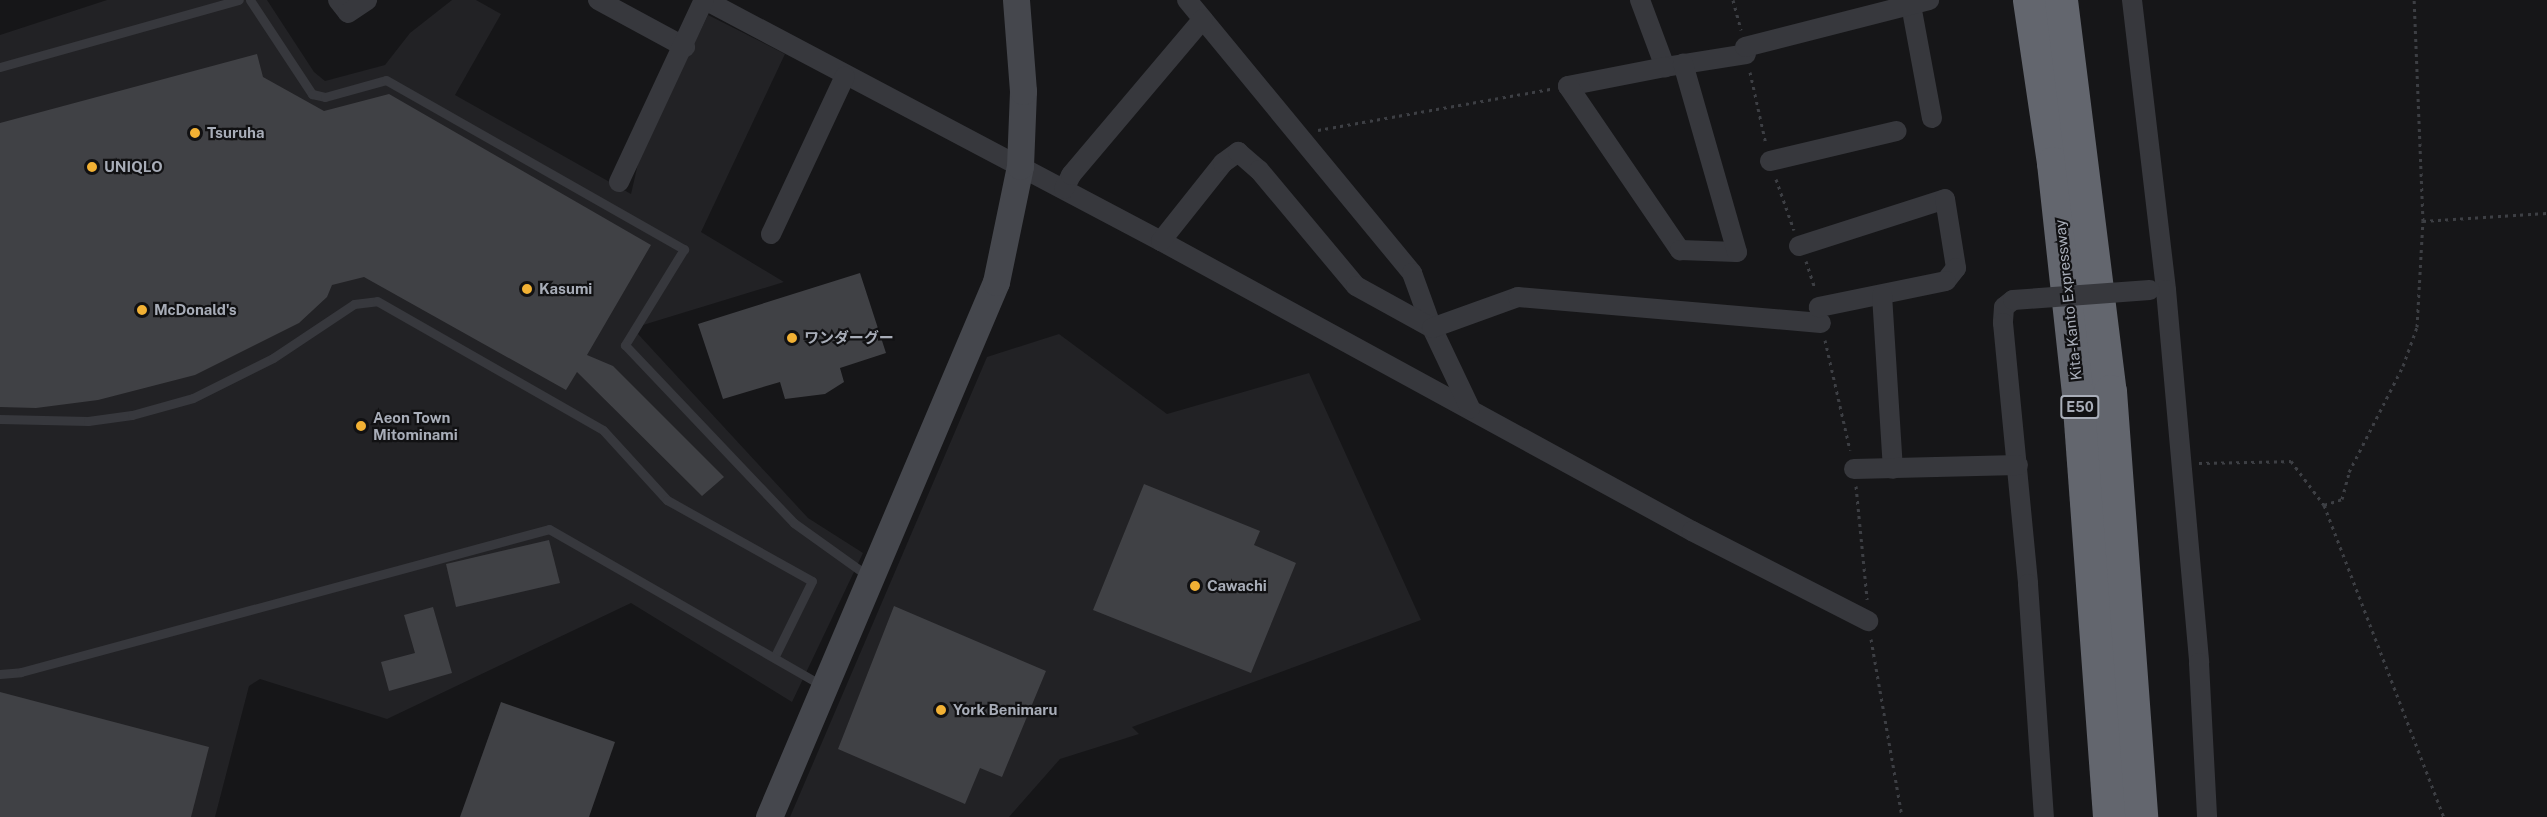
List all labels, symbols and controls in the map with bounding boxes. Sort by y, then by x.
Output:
place label: Tsuruha [207,124,264,142]
marker: Tsuruha [188,126,202,140]
place label: UNIQLO [104,158,163,176]
marker: UNIQLO [85,160,99,174]
street label: Kita-Kanto Expressway [2051,219,2085,381]
place label: Kasumi [539,280,592,298]
marker: Kasumi [520,282,534,296]
place label: McDonald's [154,301,237,319]
marker: McDonald's [135,303,149,317]
place label: ワンダーグー [804,329,894,347]
marker: ワンダーグー [785,331,799,345]
road number: E50 [2059,396,2101,418]
place label: Aeon Town Mitominami [373,408,458,443]
marker: Aeon Town Mitominami [354,419,368,433]
place label: Cawachi [1207,577,1267,595]
marker: Cawachi [1188,579,1202,593]
place label: York Benimaru [953,701,1057,719]
marker: York Benimaru [934,703,948,717]

